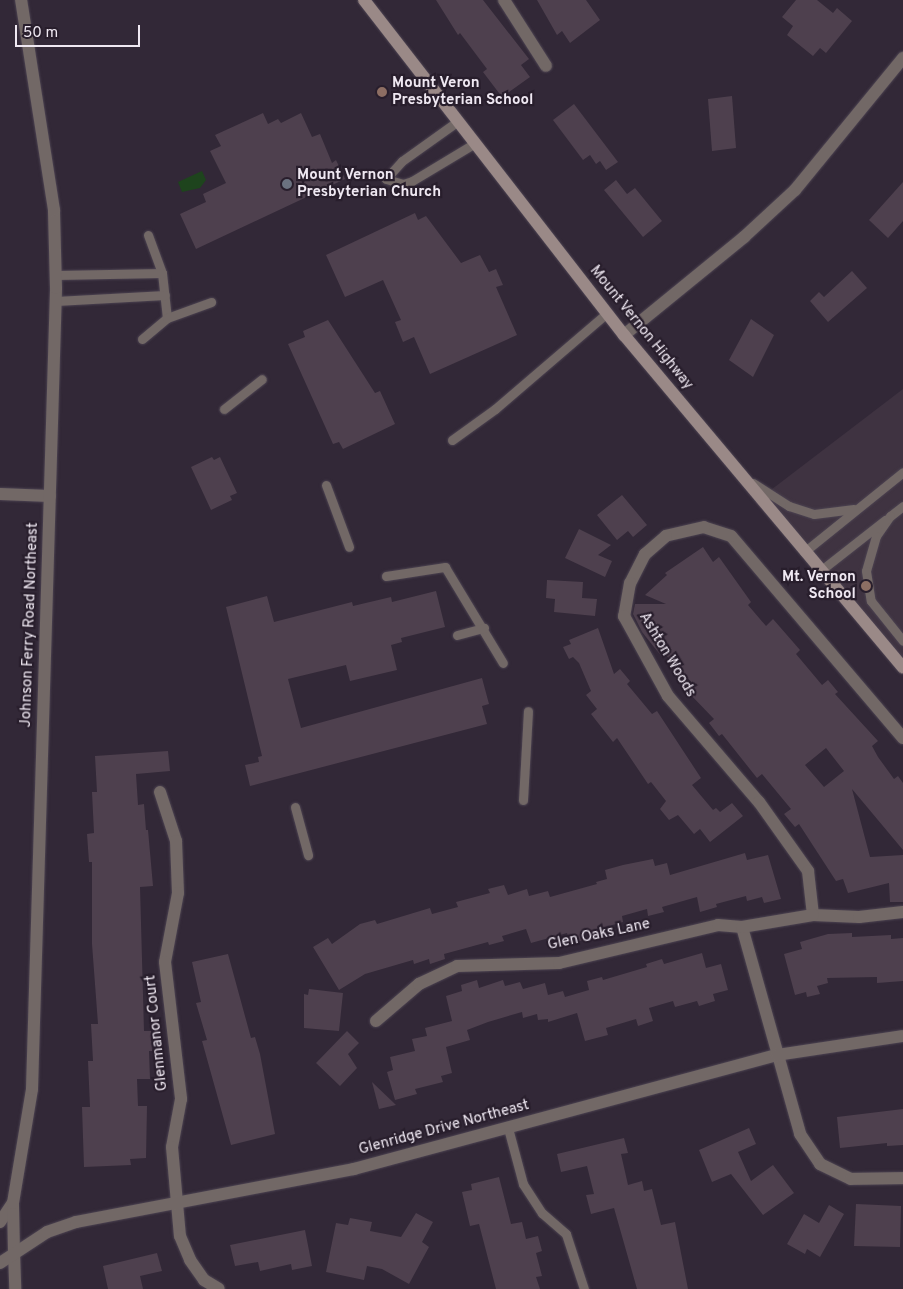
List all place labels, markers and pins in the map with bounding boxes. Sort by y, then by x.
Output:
place label: Mount Veron Presbyterian School [392,74,533,109]
marker: Mount Veron Presbyterian School [376,86,388,98]
place label: Mount Vernon Presbyterian Church [297,166,441,201]
marker: Mount Vernon Presbyterian Church [281,178,293,190]
place label: Mt. Vernon School [781,568,856,603]
marker: Mt. Vernon School [860,580,872,592]

